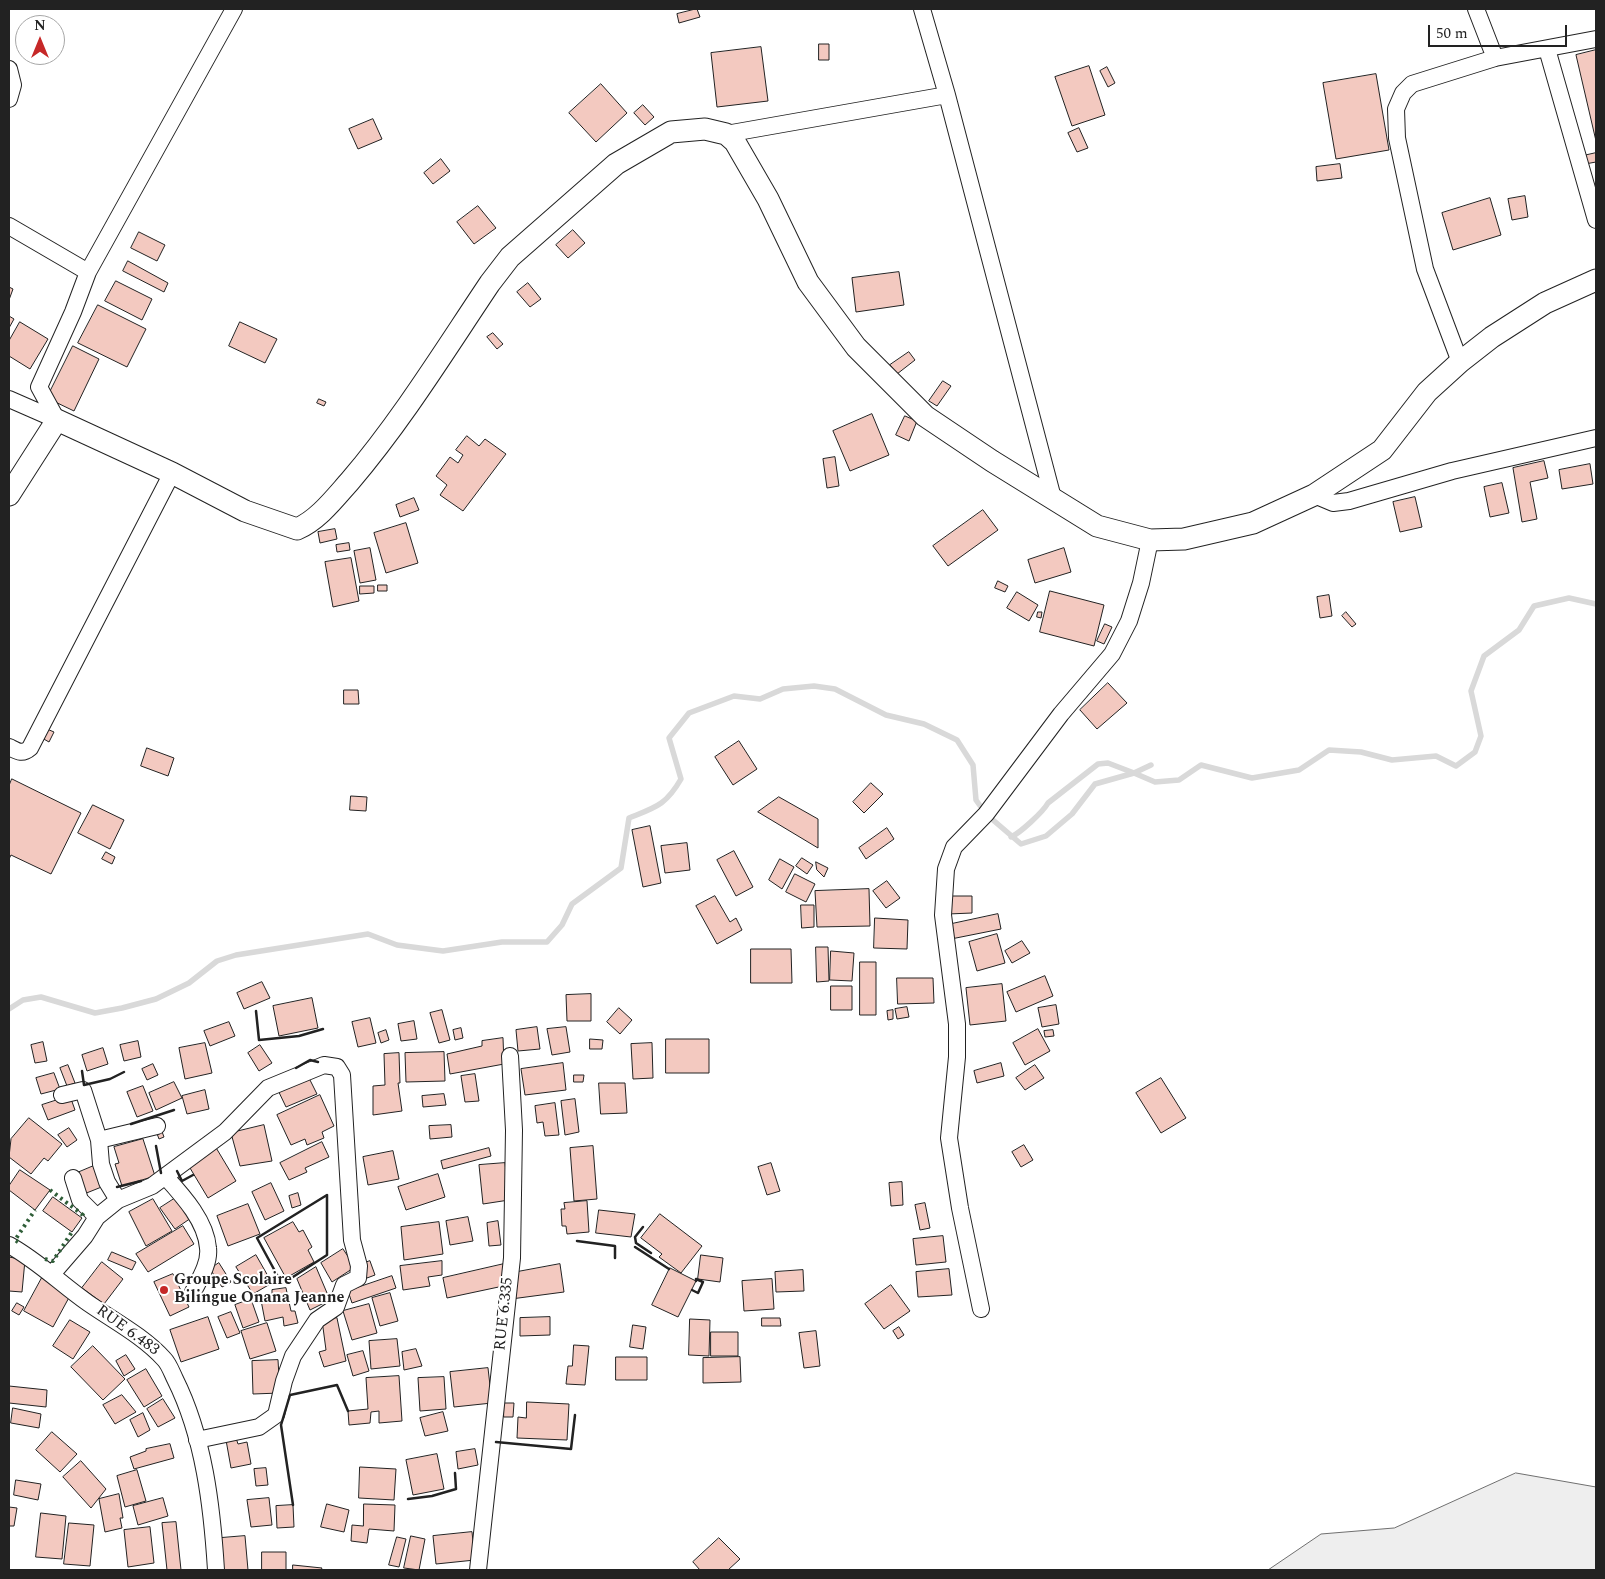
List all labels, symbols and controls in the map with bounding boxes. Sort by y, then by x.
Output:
north arrow [15,15,65,65]
text: N [34,15,46,36]
scale bar [1430,15,1569,47]
text: 50 m [1436,22,1468,45]
place label: Groupe Scolaire Bilingue Onana Jeanne [174,1271,344,1309]
street label: RUE 6.335 [492,1276,518,1352]
marker: Groupe Scolaire Bilingue Onana Jeanne [158,1284,170,1296]
street label: RUE 6.483 [92,1302,162,1360]

